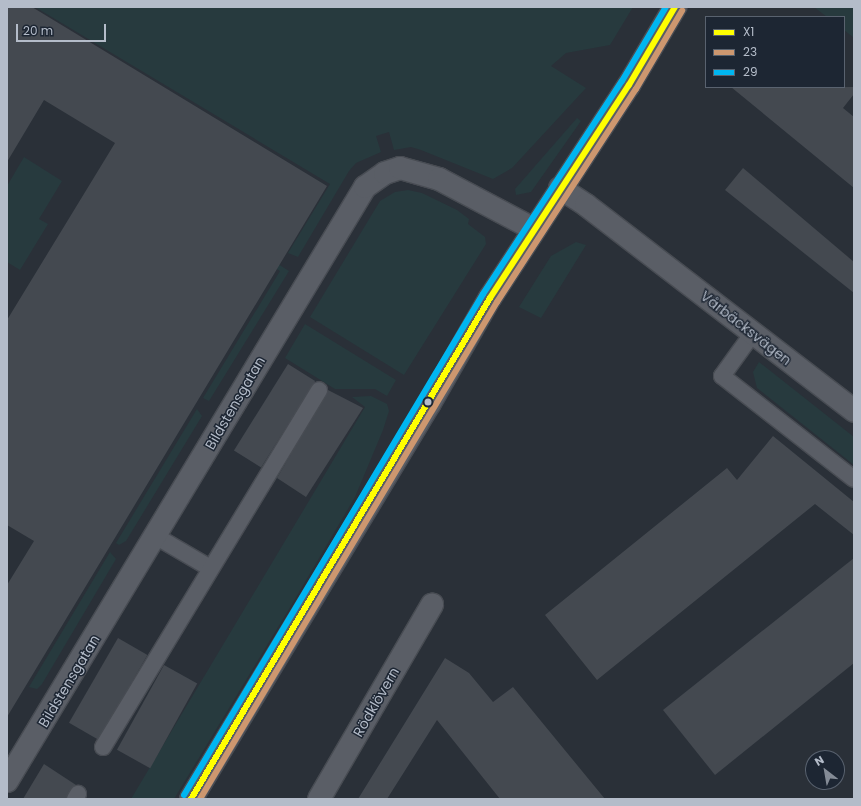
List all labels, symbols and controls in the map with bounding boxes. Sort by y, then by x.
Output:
scale bar [18,16,108,42]
legend [705,16,845,88]
text: 20 m [23,22,53,39]
text: X1 [743,23,754,40]
text: 23 [743,43,757,60]
text: 29 [743,63,757,80]
street label: Vårbäcksvägen [697,287,795,369]
street label: Bildstensgatan [202,353,268,453]
unlabelled marker [423,397,433,407]
street label: Bildstensgatan [35,632,103,730]
street label: Rödklövern [349,664,403,740]
north arrow [805,750,845,790]
text: N [812,752,827,770]

